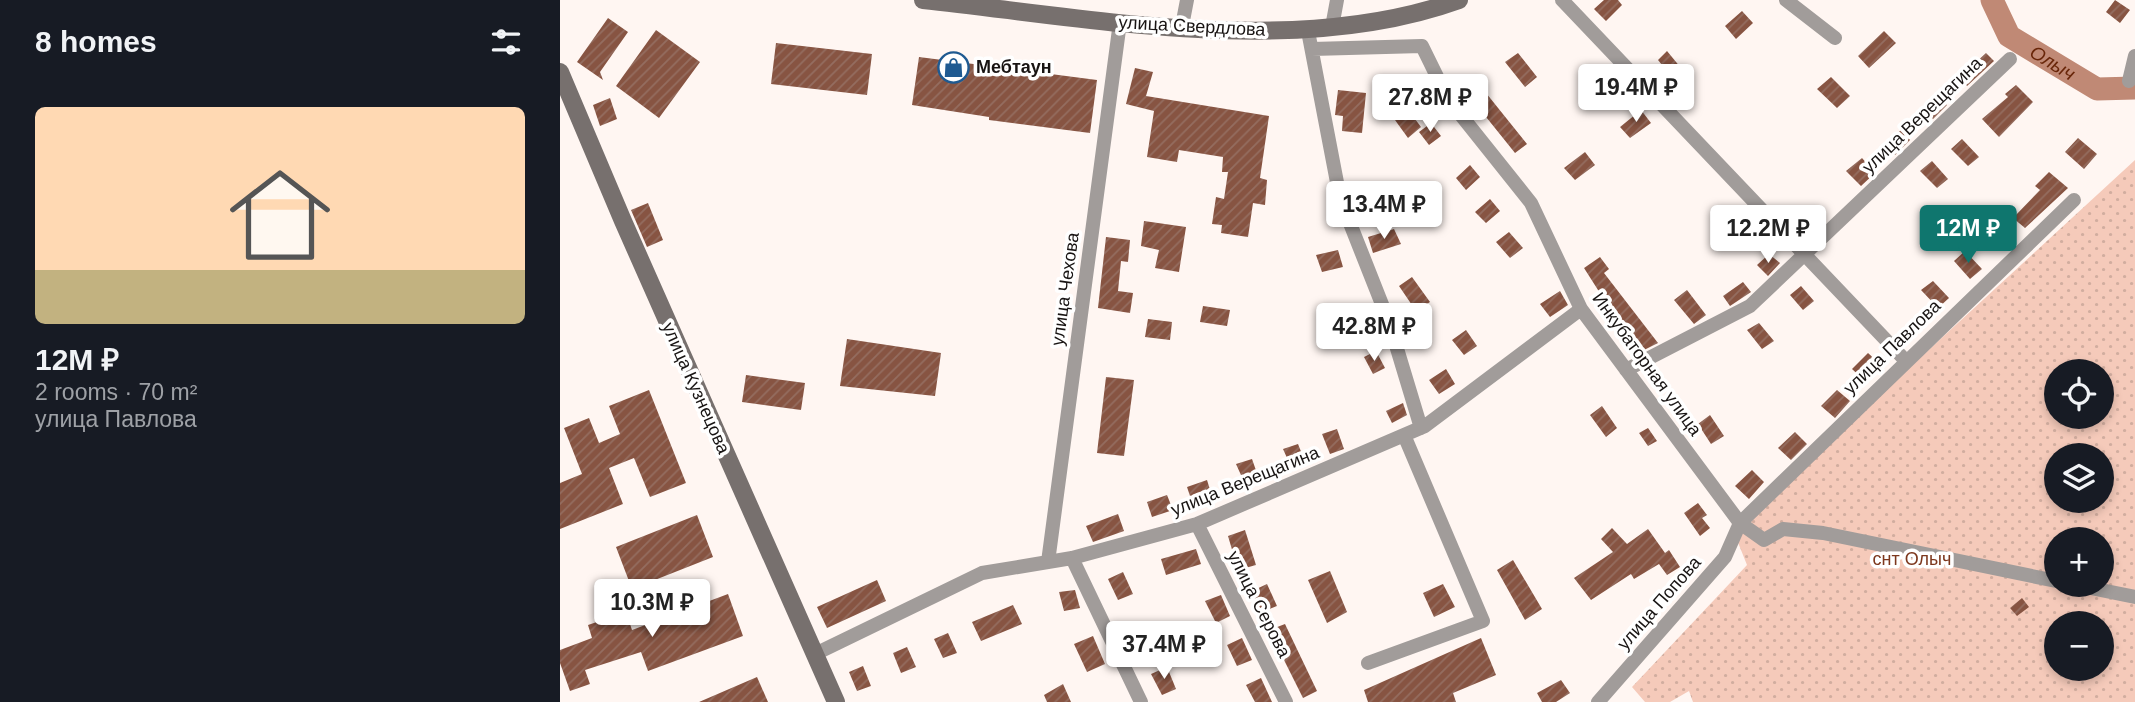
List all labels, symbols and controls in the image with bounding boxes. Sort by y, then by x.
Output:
street label: улица Свердлова [1118,12,1267,40]
icon: filters [487,23,525,61]
text: 8 homes [35,25,157,58]
water label: Олыч [2026,41,2079,84]
shop icon: Мебтаун [936,50,970,84]
street label: улица Верещагина [1858,52,1986,177]
place label: Мебтаун [976,57,1052,77]
pin: 19.4M ₽ [1571,64,1701,124]
pin: 27.8M ₽ [1365,74,1495,134]
text: 19.4M ₽ [1594,74,1678,100]
text: 27.8M ₽ [1388,84,1472,110]
icon: home [217,152,343,278]
pin: 13.4M ₽ [1319,182,1449,241]
text: 13.4M ₽ [1342,191,1426,217]
pin: 12.2M ₽ [1703,205,1833,265]
pin: 12M ₽ [1919,205,2017,265]
text: 12.2M ₽ [1726,215,1810,241]
text: 12M ₽ [1936,215,2000,241]
street label: улица Чехова [1047,230,1083,347]
street label: Инкубаторная улица [1588,289,1706,440]
street label: улица Павлова [1839,295,1945,398]
pin: 42.8M ₽ [1309,304,1439,363]
text: 42.8M ₽ [1332,313,1416,339]
street label: улица Кузнецова [658,319,734,458]
text: 12M ₽ [35,343,119,376]
map controls [2044,359,2114,681]
button: locate [2044,359,2114,429]
text: 2 rooms · 70 m² [35,379,197,405]
text: улица Павлова [35,406,197,432]
street label: улица Верещагина [1168,442,1323,520]
button: layers [2044,443,2114,513]
button: + [2044,527,2114,597]
street label: улица Серова [1224,547,1295,661]
park label: снт Олыч [1873,549,1951,569]
street label: улица Попова [1613,552,1705,654]
pin: 10.3M ₽ [587,580,717,639]
text: 10.3M ₽ [610,589,694,615]
button: − [2044,611,2114,681]
pin: 37.4M ₽ [1099,622,1229,681]
text: 37.4M ₽ [1122,631,1206,657]

